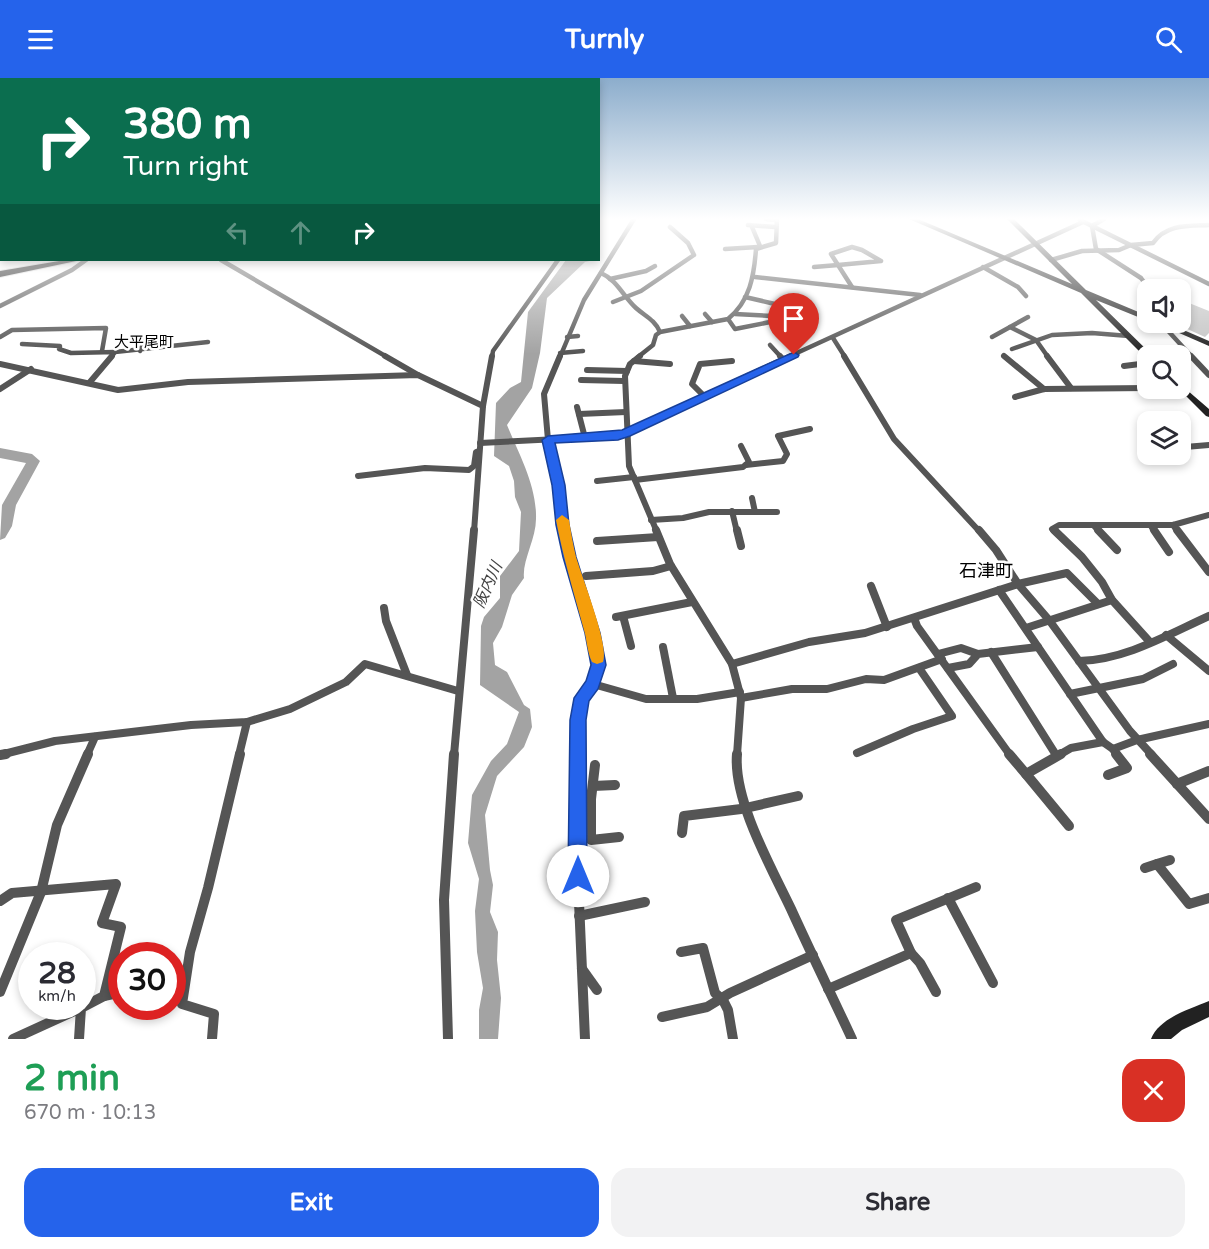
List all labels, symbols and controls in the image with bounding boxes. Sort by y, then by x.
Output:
icon: menu [24,23,57,56]
text: Turnly [565,23,644,56]
icon: search [1152,23,1185,56]
text: 380 m [123,99,252,150]
icon: right [24,102,102,180]
text: Turn right [123,150,249,183]
icon: left [221,216,254,249]
icon: ahead [284,216,317,249]
icon: right [347,216,380,249]
map controls [1137,279,1191,465]
button: sound [1137,279,1191,333]
pin [768,293,819,355]
icon: arrive [777,302,810,335]
district label: 大平尾町 [114,333,174,351]
button: search [1137,345,1191,399]
button: layers [1137,411,1191,465]
water label: 阪内川 [469,557,508,611]
district label: 石津町 [959,560,1013,582]
position arrow [546,844,610,908]
speed limit sign: 30 [108,942,186,1020]
text: 28 [38,955,76,992]
text: km/h [38,987,76,1005]
text: 2 min [24,1057,120,1100]
button: close [1122,1059,1185,1122]
text: 670 m · 10:13 [24,1101,156,1125]
button: Exit [24,1168,599,1237]
button: Share [611,1168,1185,1237]

